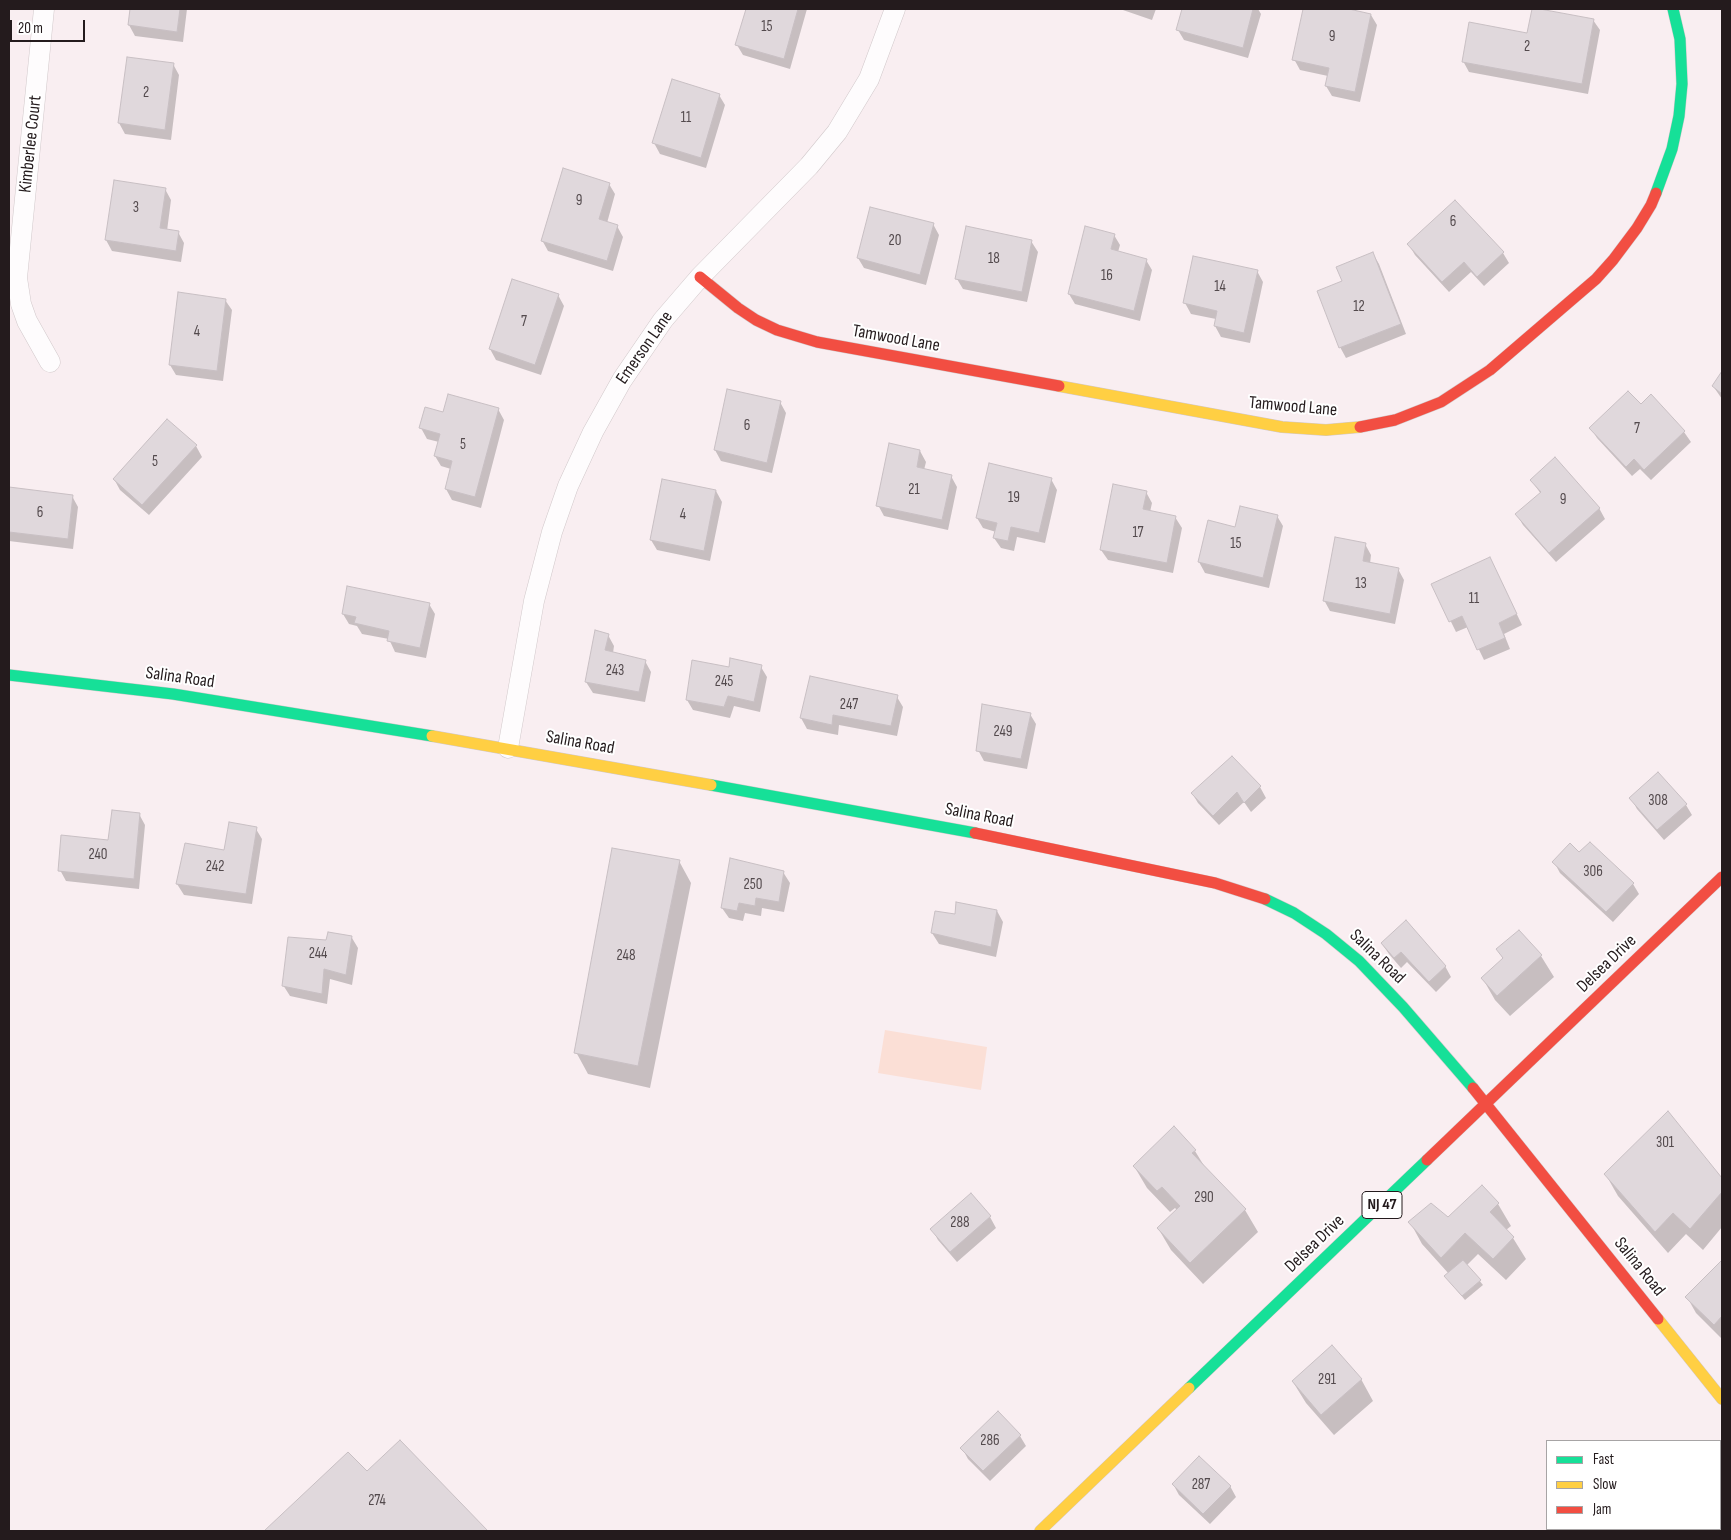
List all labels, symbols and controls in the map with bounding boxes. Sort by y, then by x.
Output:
scale bar [12,10,88,42]
house number: 15 [761,18,773,36]
text: 20 m [18,19,43,38]
house number: 9 [1329,28,1335,46]
house number: 2 [1524,38,1530,56]
house number: 2 [143,84,149,102]
street label: Kimberlee Court [15,94,47,194]
house number: 11 [681,109,691,127]
house number: 9 [576,192,582,210]
house number: 3 [133,199,139,217]
house number: 6 [1450,213,1456,231]
house number: 20 [889,232,901,250]
house number: 18 [988,250,1000,268]
house number: 16 [1101,267,1113,285]
house number: 14 [1214,278,1226,296]
house number: 12 [1353,298,1365,316]
street label: Emerson Lane [612,307,678,389]
house number: 7 [521,313,527,331]
street label: Tamwood Lane [851,321,941,357]
house number: 4 [194,323,200,341]
street label: Tamwood Lane [1248,392,1338,422]
house number: 6 [744,417,750,435]
house number: 7 [1634,420,1640,438]
house number: 5 [460,436,466,454]
house number: 5 [152,453,158,471]
house number: 21 [908,481,920,499]
house number: 19 [1008,489,1020,507]
house number: 9 [1560,491,1566,509]
house number: 6 [37,504,43,522]
house number: 4 [680,506,686,524]
house number: 17 [1132,524,1144,542]
house number: 15 [1230,535,1242,553]
house number: 13 [1355,575,1367,593]
house number: 11 [1469,590,1479,608]
street label: Salina Road [144,662,216,694]
house number: 243 [606,662,624,680]
house number: 245 [715,673,733,691]
house number: 247 [840,696,858,714]
house number: 249 [993,723,1013,741]
street label: Salina Road [544,726,616,760]
house number: 308 [1648,792,1668,810]
street label: Salina Road [943,799,1015,833]
house number: 240 [88,846,108,864]
house number: 242 [206,858,224,876]
house number: 306 [1583,863,1603,881]
house number: 250 [744,876,762,894]
street label: Salina Road [1345,925,1409,989]
street label: Delsea Drive [1573,930,1641,998]
house number: 244 [309,945,327,963]
house number: 248 [617,947,635,965]
house number: 301 [1656,1134,1674,1152]
house number: 290 [1194,1189,1214,1207]
road number: NJ 47 [1362,1192,1402,1218]
street label: Delsea Drive [1281,1210,1349,1278]
house number: 288 [950,1214,970,1232]
street label: Salina Road [1609,1233,1669,1301]
house number: 291 [1318,1371,1336,1389]
house number: 286 [980,1432,1000,1450]
legend [1546,1440,1721,1530]
text: Fast [1593,1450,1614,1469]
text: Slow [1593,1475,1617,1494]
house number: 287 [1192,1476,1210,1494]
house number: 274 [368,1492,386,1510]
text: Jam [1593,1500,1611,1519]

